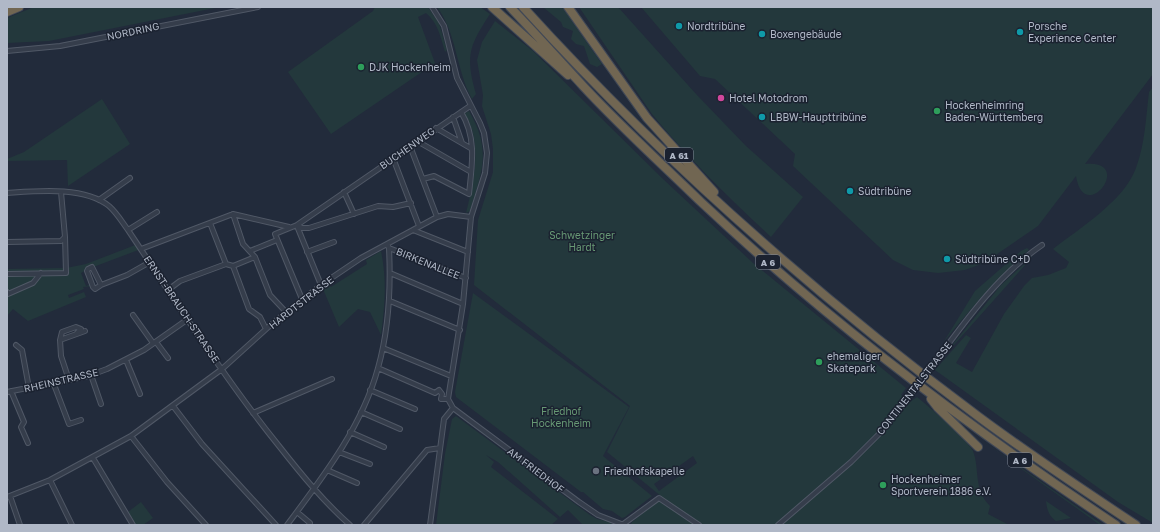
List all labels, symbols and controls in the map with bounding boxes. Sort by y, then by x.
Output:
street label: NORDRING [106,20,160,42]
place label: Nordtribüne [687,20,745,32]
place label: Porsche Experience Center [1028,20,1116,44]
marker: Nordtribüne [674,21,684,31]
marker: Porsche Experience Center [1015,27,1025,37]
place label: Boxengebäude [770,28,842,40]
marker: Boxengebäude [757,29,767,39]
place label: DJK Hockenheim [369,61,451,73]
marker: DJK Hockenheim [356,62,366,72]
place label: Hotel Motodrom [729,92,808,104]
marker: Hotel Motodrom [716,93,726,103]
place label: Hockenheimring Baden-Württemberg [945,99,1043,123]
marker: Hockenheimring Baden-Württemberg [932,106,942,116]
place label: LBBW-Haupttribüne [770,111,867,123]
marker: LBBW-Haupttribüne [757,112,767,122]
street label: BUCHENWEG [377,124,437,172]
road number: A 61 [665,148,693,162]
place label: Südtribüne [858,185,912,197]
marker: Südtribüne [845,186,855,196]
park label: Schwetzinger Hardt [549,229,615,253]
street label: BIRKENALLEE [394,245,462,281]
street label: ERNST-BRAUCH-STRASSE [142,253,222,365]
place label: Südtribüne C+D [955,253,1030,265]
marker: Südtribüne C+D [942,254,952,264]
road number: A 6 [756,255,780,269]
street label: HARDTSTRASSE [266,273,336,331]
street label: CONTINENTALSTRASSE [874,339,954,437]
place label: ehemaliger Skatepark [827,350,881,374]
marker: ehemaliger Skatepark [814,357,824,367]
street label: RHEINSTRASSE [23,366,99,394]
park label: Friedhof Hockenheim [531,405,591,429]
street label: AM FRIEDHOF [505,445,567,495]
road number: A 6 [1008,453,1032,467]
place label: Friedhofskapelle [604,465,685,477]
marker: Friedhofskapelle [591,466,601,476]
place label: Hockenheimer Sportverein 1886 e.V. [891,473,992,497]
marker: Hockenheimer Sportverein 1886 e.V. [878,480,888,490]

